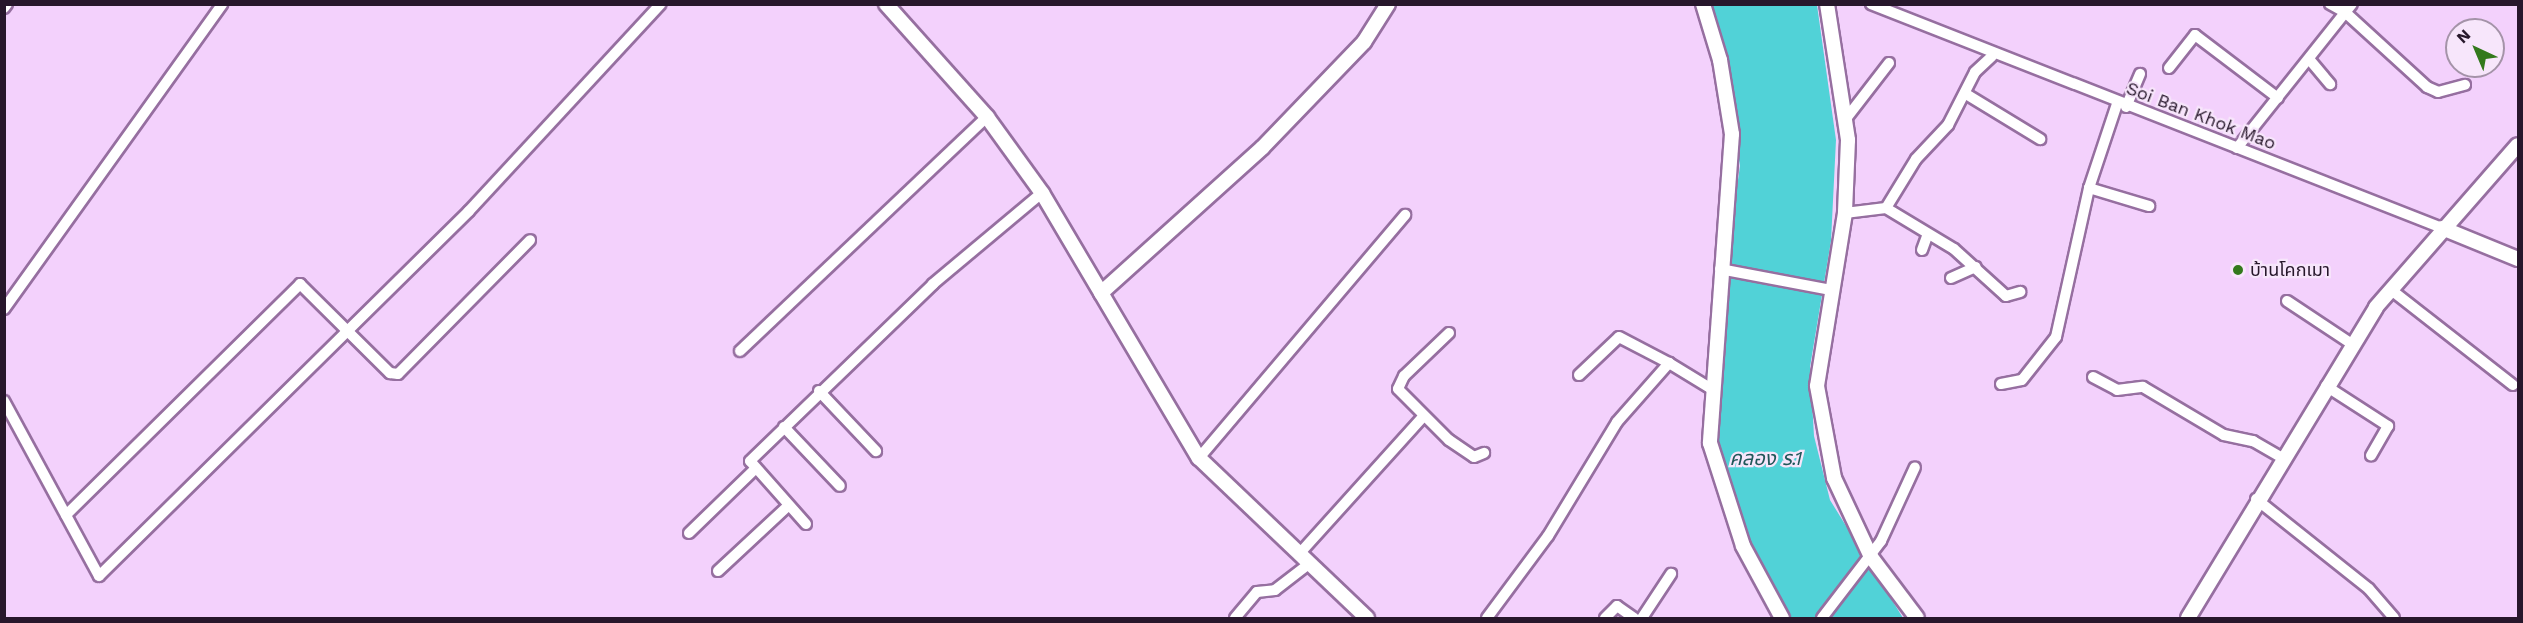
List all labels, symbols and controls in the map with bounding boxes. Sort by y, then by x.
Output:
north arrow [2445,18,2505,78]
text: N [2453,25,2474,47]
street label: Soi Ban Khok Mao [2123,77,2279,155]
place label: บ้านโคกเมา [2250,259,2330,281]
marker: บ้านโคกเมา [2231,263,2245,277]
water label: คลอง ร.1 [1729,446,1803,470]

